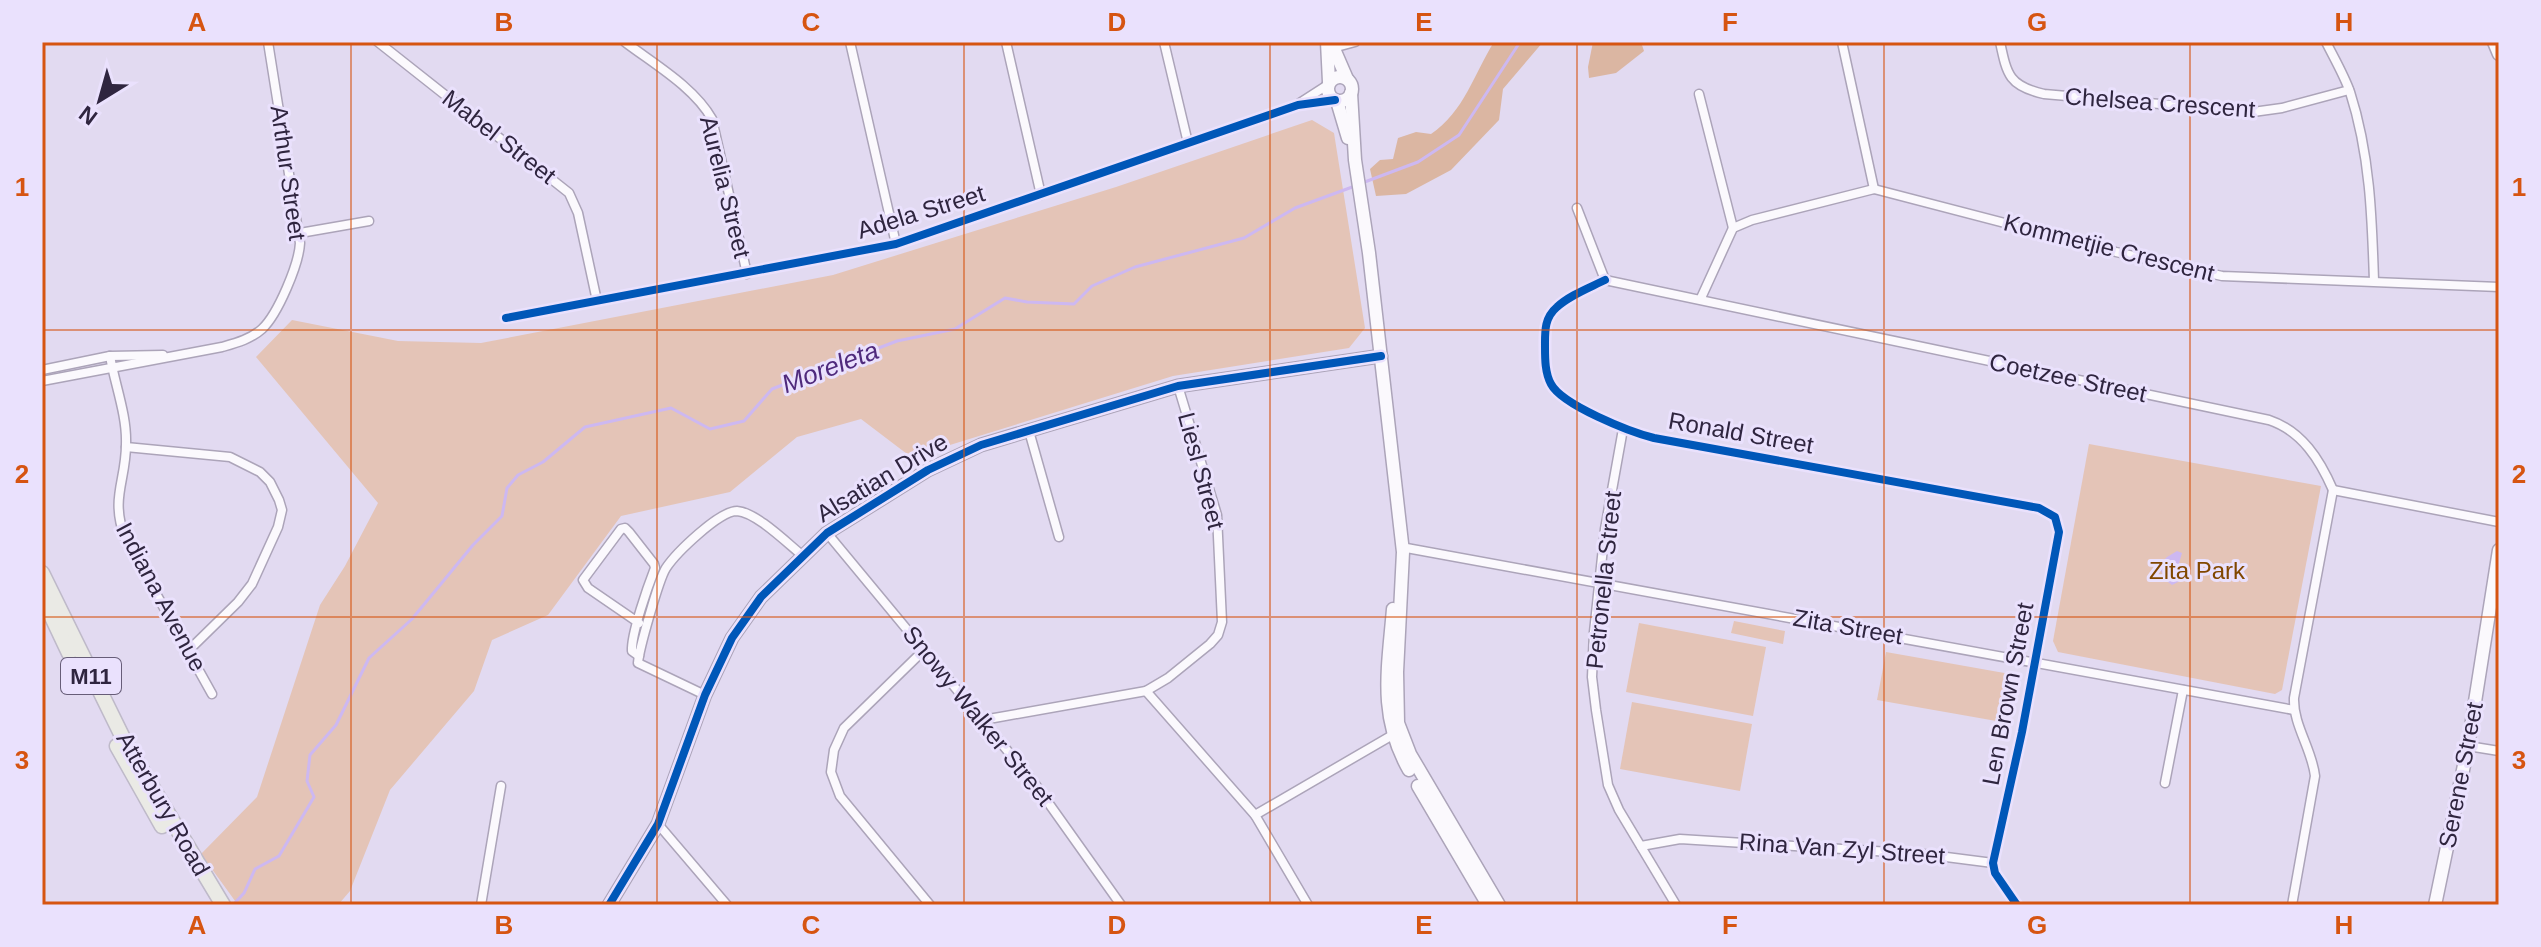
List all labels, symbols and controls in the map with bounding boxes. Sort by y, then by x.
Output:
text: A [188,7,207,37]
text: B [495,7,513,37]
text: C [802,7,821,37]
text: D [1108,7,1126,37]
text: E [1415,7,1433,37]
text: F [1722,7,1738,37]
text: G [2027,7,2047,37]
text: H [2335,7,2353,37]
north arrow [60,60,140,140]
street label: Chelsea Crescent [2064,82,2256,123]
street label: Mabel Street [437,84,561,189]
text: N [74,101,102,130]
street label: Arthur Street [266,104,311,242]
street label: Aurelia Street [695,113,756,261]
text: 1 [15,172,29,202]
text: 1 [2512,172,2526,202]
street label: Adela Street [854,179,988,244]
street label: Kommetjie Crescent [2001,208,2218,287]
water label: Moreleta [777,335,883,399]
street label: Coetzee Street [1987,348,2150,407]
street label: Ronald Street [1666,406,1816,459]
street label: Liesl Street [1173,409,1230,533]
street label: Alsatian Drive [811,428,952,527]
text: 2 [15,459,29,489]
text: 2 [2512,459,2526,489]
street label: Petronella Street [1581,489,1626,670]
street label: Indiana Avenue [111,518,212,676]
park label: Zita Park [2149,557,2246,584]
street label: Len Brown Street [1977,600,2039,787]
street label: Zita Street [1791,604,1905,649]
street label: Snowy Walker Street [898,620,1059,811]
road number: M11 [61,658,121,694]
street label: Serene Street [2433,699,2488,850]
street label: Atterbury Road [111,727,215,880]
text: 3 [15,745,29,775]
text: 3 [2512,745,2526,775]
street label: Rina Van Zyl Street [1738,828,1946,869]
text: A [188,910,207,940]
text: B [495,910,513,940]
text: C [802,910,821,940]
text: D [1108,910,1126,940]
text: E [1415,910,1433,940]
text: F [1722,910,1738,940]
text: G [2027,910,2047,940]
text: H [2335,910,2353,940]

